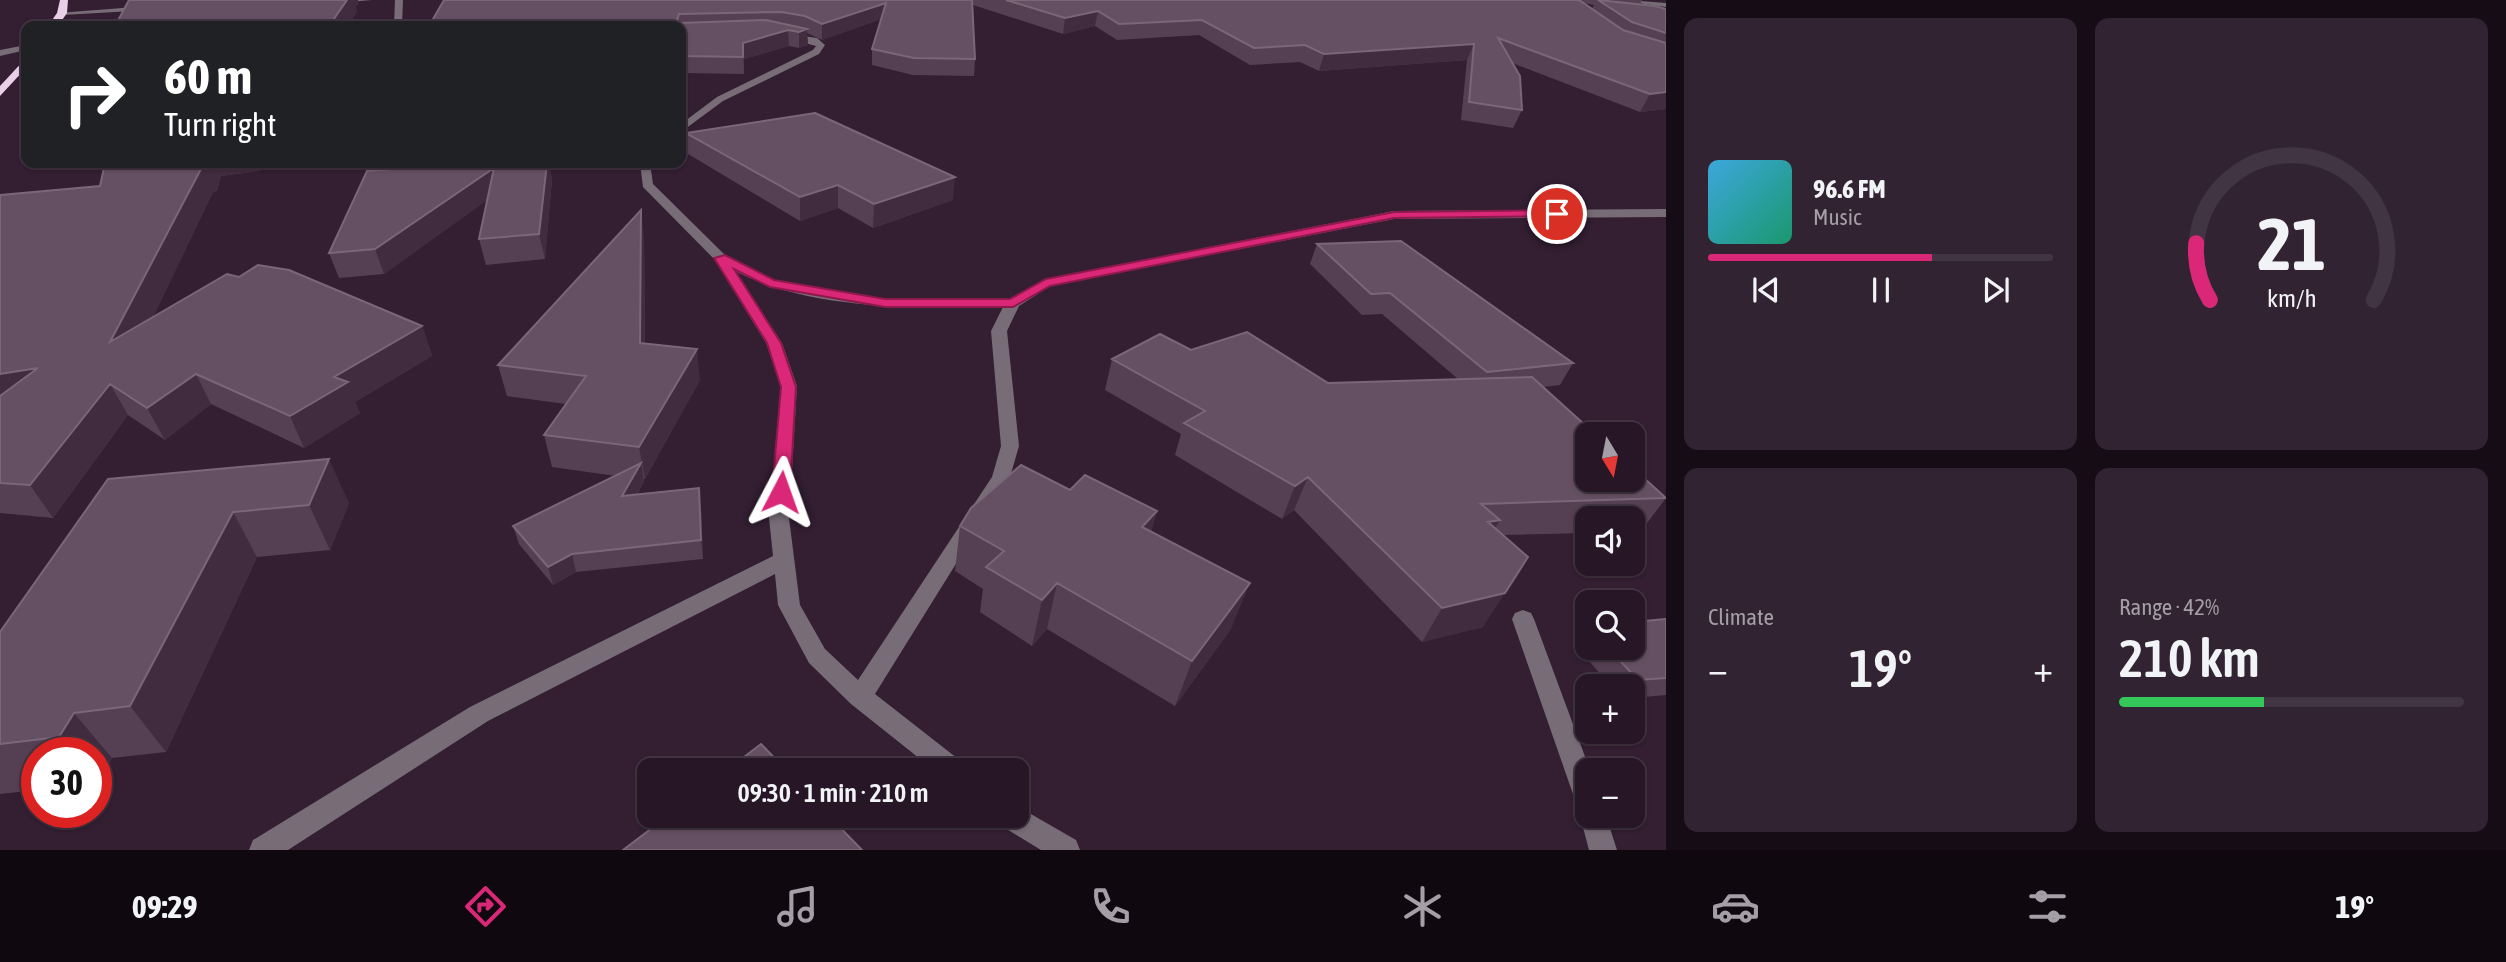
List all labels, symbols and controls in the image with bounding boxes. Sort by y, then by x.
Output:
text: 60 m [164,48,252,104]
icon: right [49,49,140,140]
text: Turn right [164,106,277,143]
text: 96.6 FM [1813,174,1886,204]
pin [1527,184,1587,244]
icon: arrive [1538,195,1576,233]
text: 21 [2257,203,2326,286]
text: Music [1813,204,1861,230]
icon: previous [1747,271,1785,309]
icon: pause [1862,271,1900,309]
icon: next [1977,271,2015,309]
text: km/h [2267,284,2316,312]
north arrow [1575,422,1645,492]
map controls [1575,422,1645,828]
position arrow [744,455,818,529]
button: sound [1575,506,1645,576]
button: search [1575,590,1645,660]
text: Range · 42% [2119,594,2219,620]
text: Climate [1708,604,1774,630]
text: 210 km [2119,628,2260,688]
text: 19° [1849,638,1912,698]
text: − [1708,647,1728,690]
text: + [2033,647,2053,690]
button: + [1575,674,1645,744]
speed limit sign: 30 [21,737,112,828]
button: − [1575,758,1645,828]
text: 09:30 · 1 min · 210 m [738,778,928,808]
icon: directions [461,882,510,931]
icon: music [773,882,822,931]
icon: phone [1086,882,1135,931]
icon: climate [1398,882,1447,931]
icon: car [1711,882,1760,931]
icon: filters [2023,882,2072,931]
text: 09:29 [132,888,198,925]
text: 19° [2335,888,2374,925]

